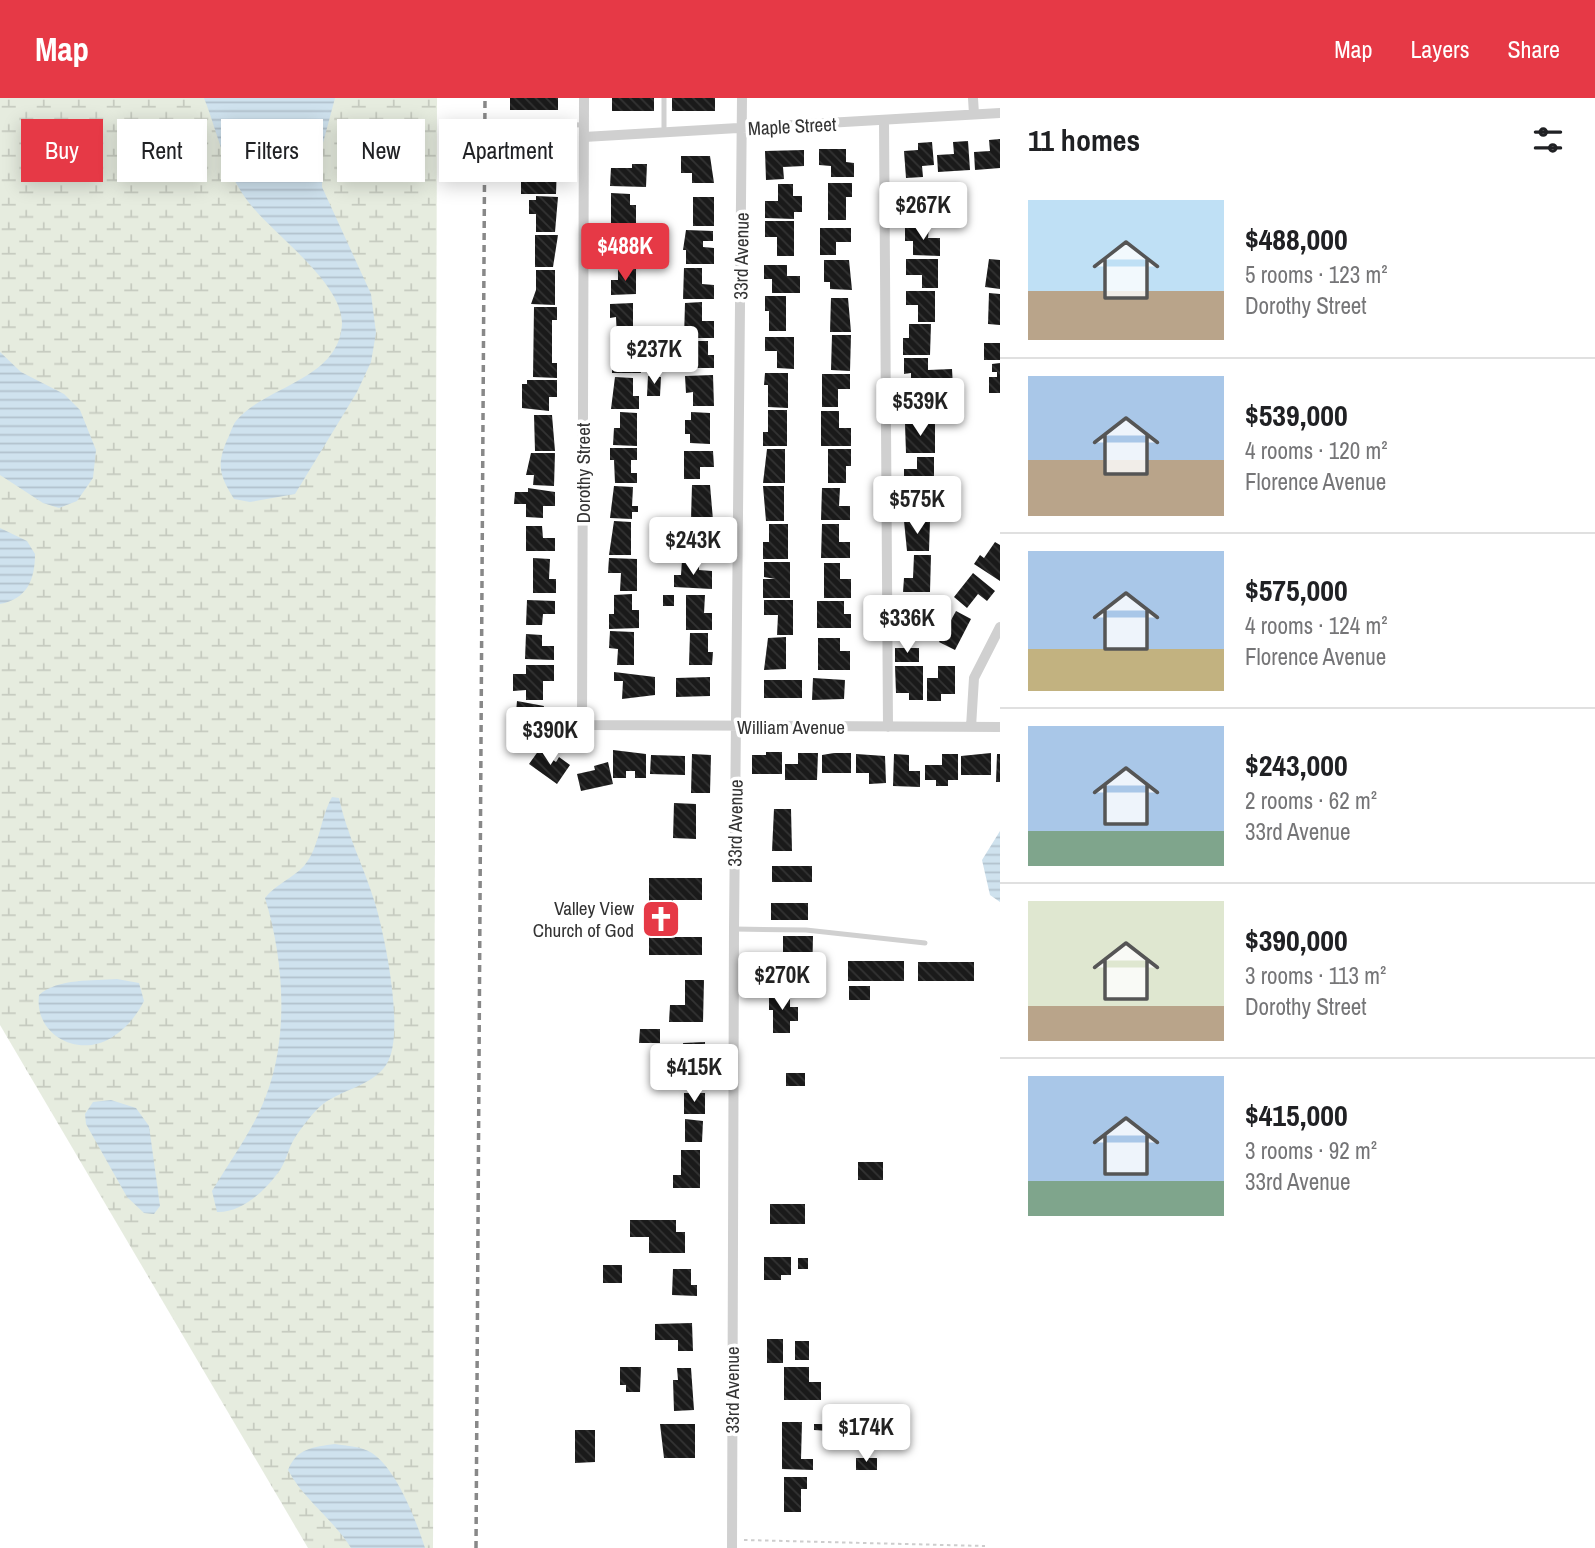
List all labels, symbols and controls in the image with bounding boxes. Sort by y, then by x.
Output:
text: Map [35,27,89,71]
text: Map [1334,33,1372,65]
text: Layers [1410,33,1469,65]
text: Share [1507,33,1560,65]
street label: Maple Street [747,111,837,141]
chip: Buy [21,119,103,182]
chip: Rent [117,119,207,182]
chip: Filters [221,119,323,182]
chip: New [337,119,425,182]
chip: Apartment [439,119,577,182]
text: 11 homes [1028,120,1140,160]
icon: filters [1529,121,1567,159]
pin: $267K [874,183,972,242]
text: $267K [895,189,951,220]
street label: 33rd Avenue [727,212,755,300]
text: $488,000 [1245,219,1348,259]
pin: $488K [576,223,674,283]
icon: home [1084,228,1168,312]
text: $488K [597,230,653,261]
text: 5 rooms · 123 m² [1245,259,1388,290]
text: Dorothy Street [1245,290,1367,321]
pin: $237K [605,327,703,386]
text: $237K [626,333,682,364]
pin: $539K [871,378,969,438]
text: $539K [892,385,948,416]
text: $539,000 [1245,395,1348,435]
icon: home [1084,404,1168,488]
street label: Dorothy Street [570,422,596,523]
text: 4 rooms · 120 m² [1245,435,1388,466]
text: Florence Avenue [1245,466,1386,497]
pin: $575K [868,476,966,536]
text: $575K [889,483,945,514]
pin: $243K [644,518,742,577]
text: $243K [665,524,721,555]
text: $575,000 [1245,570,1348,610]
icon: home [1084,579,1168,663]
pin: $336K [858,596,956,655]
text: $336K [879,602,935,633]
text: 4 rooms · 124 m² [1245,610,1388,641]
text: Florence Avenue [1245,641,1386,672]
pin: $390K [501,708,599,767]
text: $390K [522,714,578,745]
street label: William Avenue [737,714,845,740]
text: $243,000 [1245,745,1348,785]
icon: home [1084,754,1168,838]
street label: 33rd Avenue [721,779,749,867]
text: 2 rooms · 62 m² [1245,785,1377,816]
text: 33rd Avenue [1245,816,1351,847]
place label: Valley View Church of God [533,895,635,943]
church icon: Valley View Church of God [640,898,682,940]
text: $390,000 [1245,920,1348,960]
icon: home [1084,929,1168,1013]
pin: $270K [733,953,831,1012]
text: $270K [754,959,810,990]
text: 3 rooms · 113 m² [1245,960,1386,991]
text: Dorothy Street [1245,991,1367,1022]
pin: $415K [645,1044,743,1104]
text: $415K [666,1051,722,1082]
text: $415,000 [1245,1095,1348,1135]
icon: home [1084,1104,1168,1188]
text: 3 rooms · 92 m² [1245,1135,1377,1166]
text: 33rd Avenue [1245,1166,1351,1197]
street label: 33rd Avenue [719,1346,745,1434]
pin: $174K [817,1404,915,1464]
text: $174K [838,1411,894,1442]

